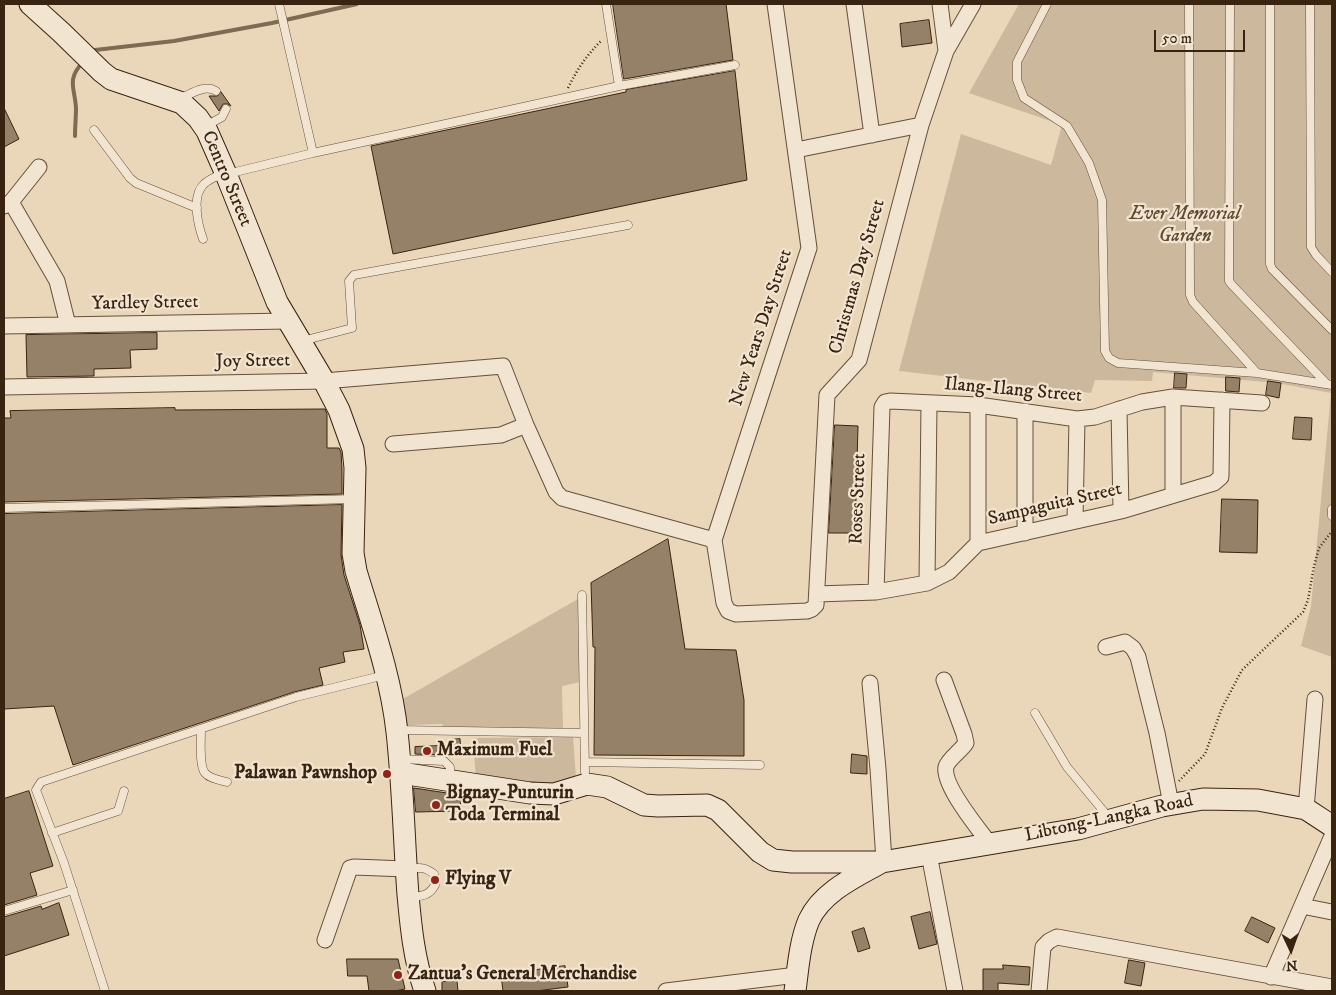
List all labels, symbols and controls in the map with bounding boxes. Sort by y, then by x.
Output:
scale bar [1156,20,1247,52]
text: 50 m [1162,29,1192,48]
street label: Centro Street [196,128,256,230]
street label: Christmas Day Street [825,197,891,357]
park label: Ever Memorial Garden [1130,204,1240,248]
street label: New Years Day Street [726,247,798,409]
street label: Yardley Street [91,292,199,316]
street label: Joy Street [216,350,290,374]
street label: Ilang-Ilang Street [943,374,1083,408]
street label: Roses Street [846,453,872,545]
street label: Sampaguita Street [986,479,1124,531]
place label: Maximum Fuel [437,740,552,762]
marker: Maximum Fuel [421,745,433,757]
place label: Palawan Pawnshop [234,763,377,785]
marker: Palawan Pawnshop [381,768,393,780]
place label: Bignay-Punturin Toda Terminal [446,783,574,827]
street label: Libtong-Langka Road [1023,790,1195,848]
marker: Bignay-Punturin Toda Terminal [430,799,442,811]
place label: Flying V [445,869,511,891]
marker: Flying V [429,874,441,886]
north arrow [1266,925,1316,975]
text: N [1286,956,1298,974]
place label: Zantua's General Merchandise [408,964,637,986]
marker: Zantua's General Merchandise [392,969,404,981]

